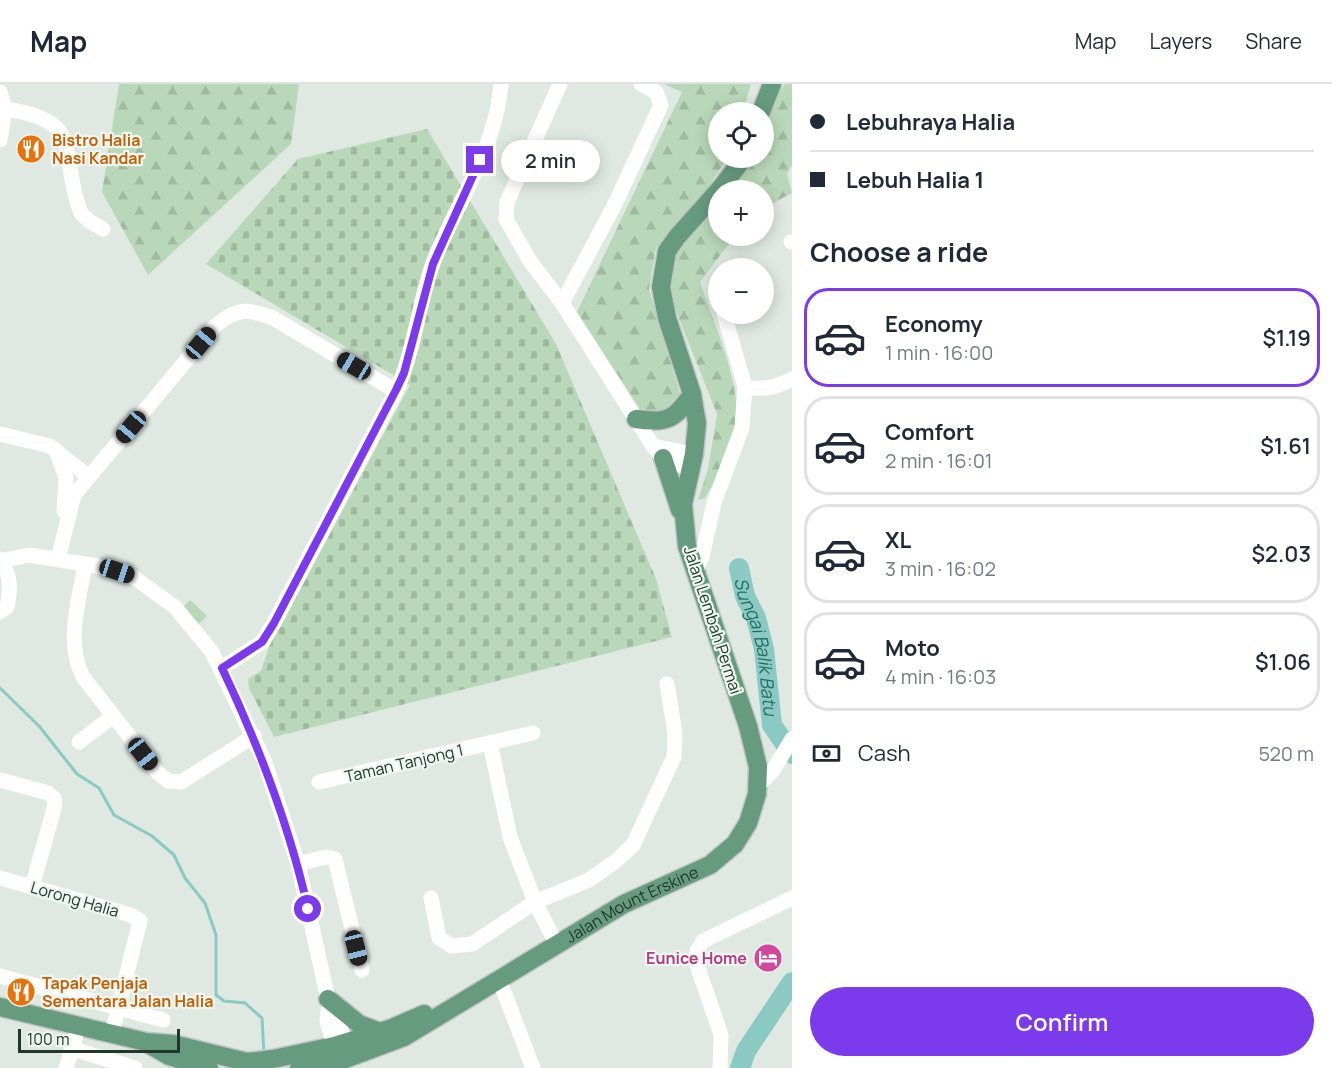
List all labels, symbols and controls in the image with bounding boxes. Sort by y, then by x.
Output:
text: Map [30,22,87,60]
text: Map [1075,27,1116,55]
text: Layers [1149,27,1212,55]
text: Share [1245,27,1302,55]
map controls [708,102,774,324]
button: locate [708,102,774,168]
text: Lebuhraya Halia [846,107,1015,137]
place label: Bistro Halia Nasi Kandar [52,129,144,169]
restaurant icon: Bistro Halia Nasi Kandar [15,133,47,165]
callout: 2 min [501,139,600,181]
route end [466,146,493,173]
text: 2 min [525,147,576,174]
text: Lebuh Halia 1 [846,165,984,195]
button: + [708,180,774,246]
text: Choose a ride [810,233,988,270]
button: − [708,258,774,324]
text: Economy [885,309,983,339]
icon: car [813,311,867,365]
car [183,323,219,363]
text: $1.19 [1262,323,1311,353]
text: 1 min · 16:00 [885,339,993,366]
car [334,349,374,383]
car [113,407,149,447]
text: Comfort [885,417,974,447]
icon: car [813,419,867,473]
text: $1.61 [1260,431,1311,461]
text: 2 min · 16:01 [885,447,993,474]
text: XL [885,525,911,555]
icon: car [813,527,867,581]
text: $2.03 [1252,539,1311,569]
street label: Jalan Lembah Permai [679,543,747,697]
text: 3 min · 16:02 [885,555,996,582]
car [97,557,137,585]
water label: Sungai Balik Batu [729,575,783,718]
text: Moto [885,633,940,663]
icon: car [813,635,867,689]
text: $1.06 [1255,647,1311,677]
text: 4 min · 16:03 [885,663,996,690]
car [125,734,161,774]
icon: cash [810,737,843,770]
text: Cash [858,738,911,768]
street label: Taman Tanjong 1 [342,739,466,787]
text: 520 m [1258,740,1314,767]
street label: Jalan Mount Erskine [562,861,702,948]
street label: Lorong Halia [28,876,122,922]
route start [294,895,321,922]
car [343,928,369,968]
hotel icon: Eunice Home [752,942,784,974]
place label: Eunice Home [646,947,747,969]
place label: Tapak Penjaja Sementara Jalan Halia [42,972,213,1012]
restaurant icon: Tapak Penjaja Sementara Jalan Halia [5,976,37,1008]
button: Confirm [810,987,1314,1056]
scale bar [18,1026,180,1054]
text: 100 m [27,1028,70,1050]

